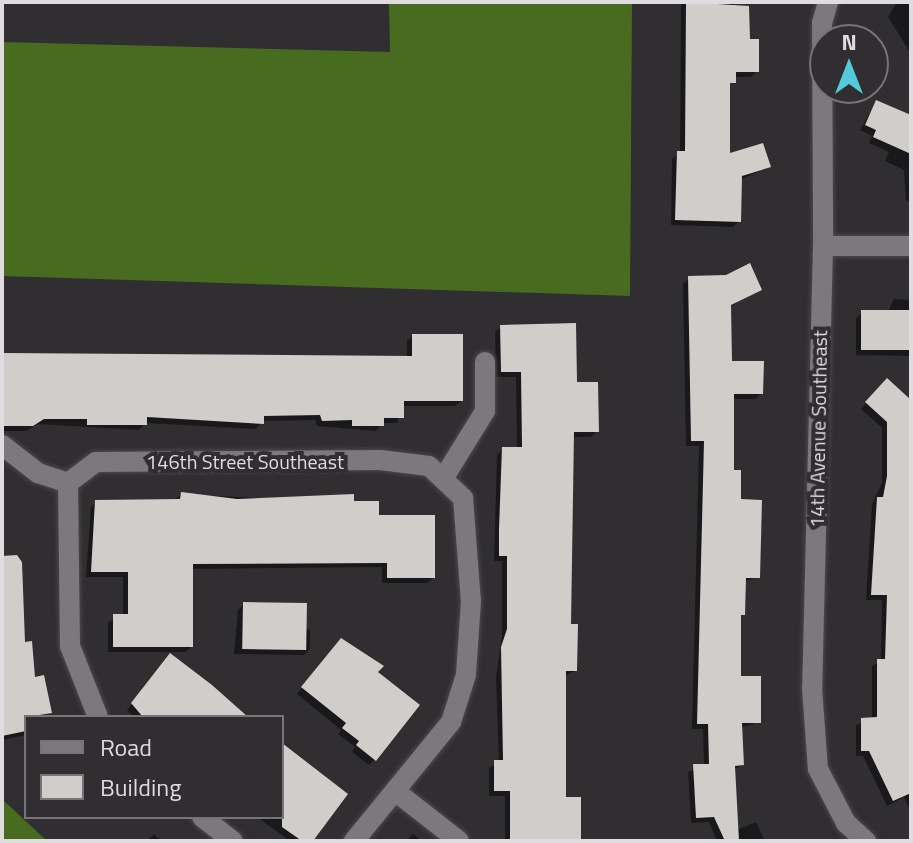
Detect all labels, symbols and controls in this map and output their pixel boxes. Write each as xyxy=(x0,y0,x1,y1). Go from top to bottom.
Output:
north arrow xyxy=(809,24,889,104)
text: N xyxy=(841,25,857,59)
street label: 14th Avenue Southeast xyxy=(804,330,832,528)
street label: 146th Street Southeast xyxy=(146,449,344,473)
legend xyxy=(24,715,284,819)
text: Road xyxy=(100,729,152,765)
text: Building xyxy=(100,769,182,805)

